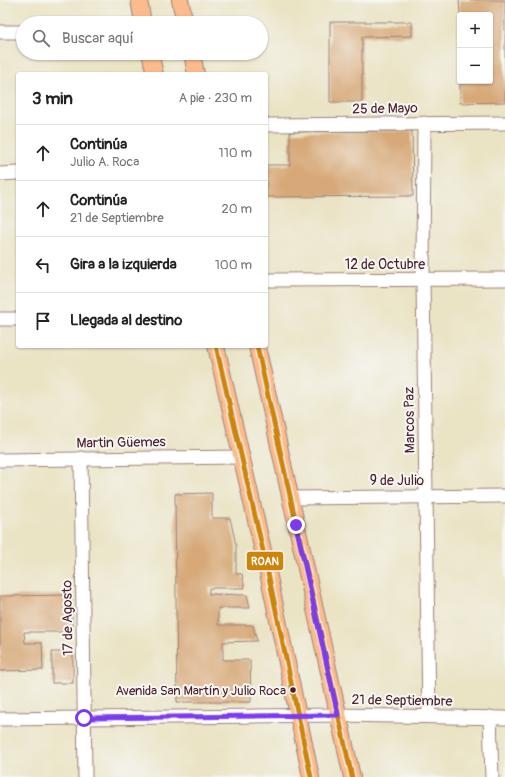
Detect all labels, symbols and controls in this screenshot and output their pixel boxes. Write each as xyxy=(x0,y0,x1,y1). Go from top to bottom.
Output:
map controls xyxy=(457,12,493,84)
button: + xyxy=(457,12,493,48)
search box xyxy=(16,16,268,60)
icon: search xyxy=(30,27,52,49)
text: Buscar aquí xyxy=(62,29,134,48)
button: − xyxy=(457,48,493,84)
text: 3 min xyxy=(32,88,73,109)
text: A pie · 230 m xyxy=(179,90,252,106)
street label: 25 de Mayo xyxy=(352,99,418,118)
text: Continúa xyxy=(70,135,127,154)
icon: ahead xyxy=(32,142,54,164)
text: 110 m xyxy=(219,145,252,161)
text: Julio A. Roca xyxy=(70,154,139,170)
text: Continúa xyxy=(70,191,127,210)
icon: ahead xyxy=(32,198,54,220)
text: 20 m xyxy=(221,201,252,217)
text: 21 de Septiembre xyxy=(70,210,164,226)
icon: left xyxy=(32,254,54,276)
text: Gira a la izquierda xyxy=(70,255,177,274)
street label: 12 de Octubre xyxy=(345,256,425,273)
text: 100 m xyxy=(215,257,252,273)
icon: arrive xyxy=(32,310,54,332)
text: Llegada al destino xyxy=(70,311,182,330)
street label: Marcos Paz xyxy=(400,387,419,453)
street label: Martin Güemes xyxy=(76,433,167,452)
street label: 9 de Julio xyxy=(370,472,425,489)
route end xyxy=(287,516,305,534)
line badge: ROAN xyxy=(246,551,284,571)
text: ROAN xyxy=(251,555,280,568)
street label: 17 de Agosto xyxy=(58,579,77,656)
place label: Avenida San Martín y Julio Roca xyxy=(115,683,286,699)
marker: Avenida San Martín y Julio Roca xyxy=(288,685,298,695)
street label: 21 de Septiembre xyxy=(351,691,453,710)
route start xyxy=(75,709,93,727)

